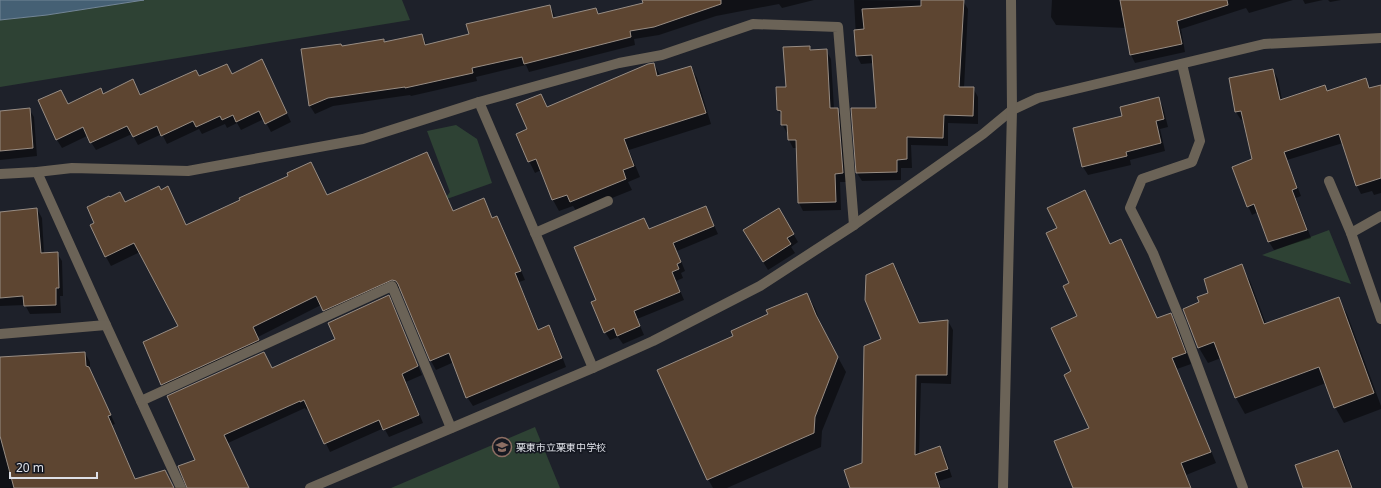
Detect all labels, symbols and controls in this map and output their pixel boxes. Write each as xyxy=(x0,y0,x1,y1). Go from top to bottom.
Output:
school or university icon: 栗東市立栗東中学校 xyxy=(491,436,513,458)
place label: 栗東市立栗東中学校 xyxy=(516,440,606,454)
scale bar xyxy=(10,454,97,480)
text: 20 m xyxy=(16,459,44,476)

